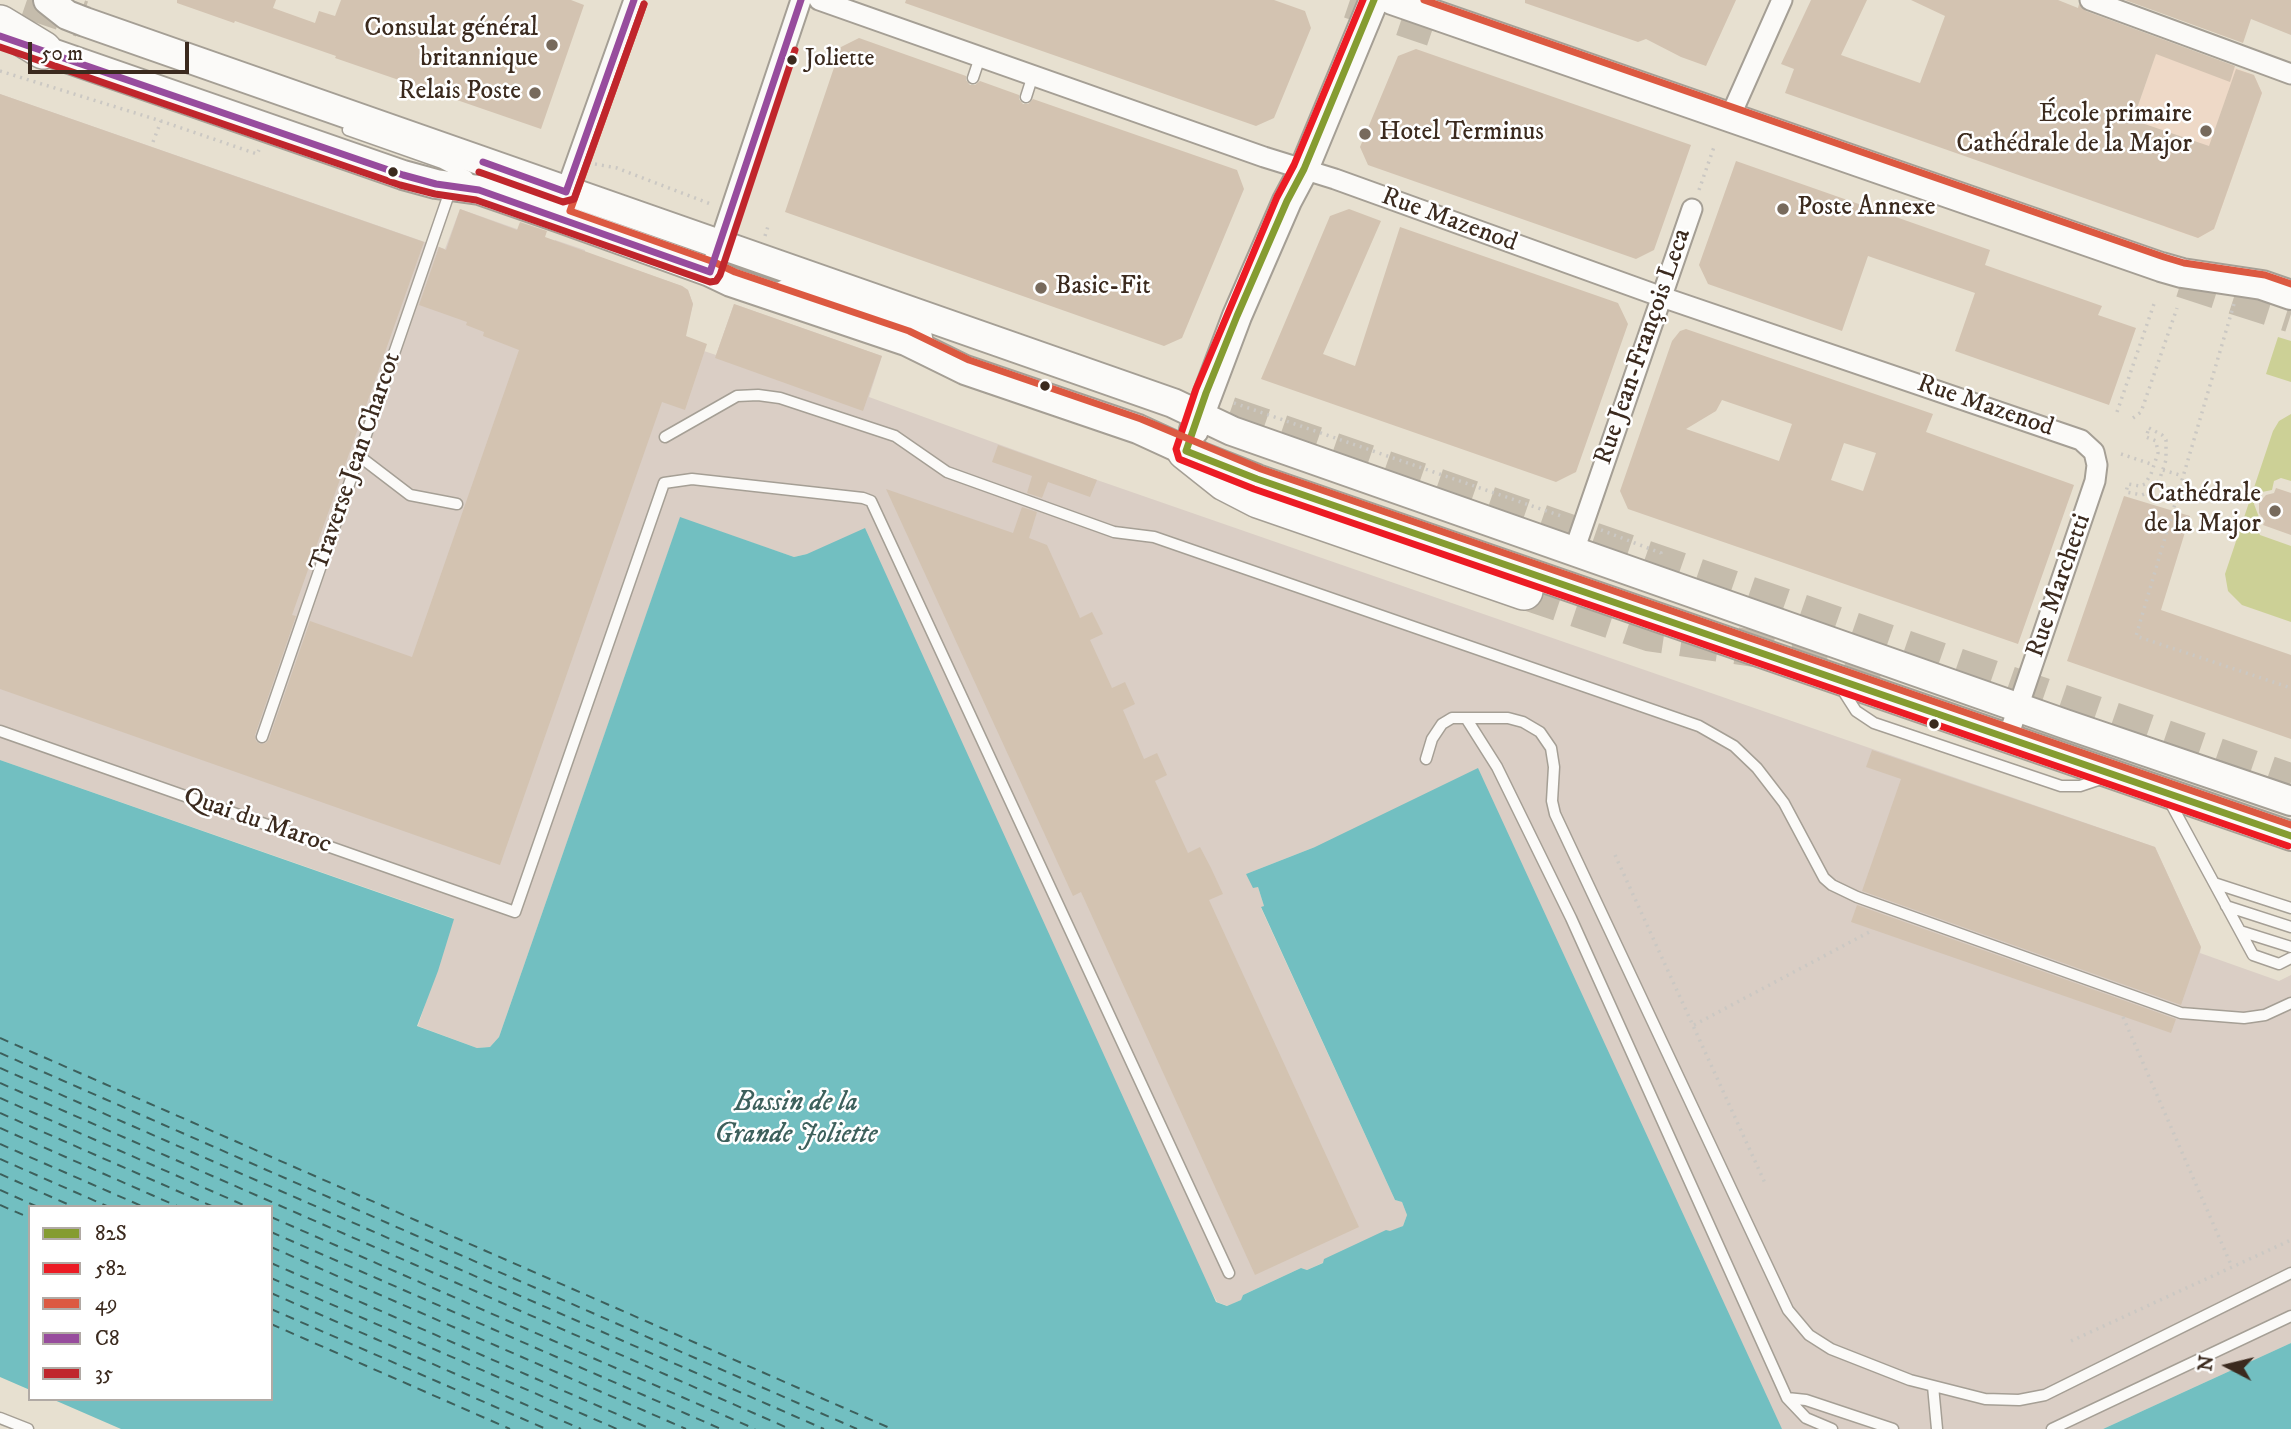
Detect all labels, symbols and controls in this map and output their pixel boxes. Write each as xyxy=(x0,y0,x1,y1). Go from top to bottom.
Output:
place label: Consulat général britannique xyxy=(364,14,538,76)
scale bar xyxy=(32,28,192,72)
marker: Consulat général britannique xyxy=(544,37,560,53)
text: 50 m xyxy=(41,41,83,67)
place label: Joliette xyxy=(805,46,874,74)
marker: Joliette xyxy=(785,53,799,67)
place label: Relais Poste xyxy=(398,77,521,109)
marker: Relais Poste xyxy=(527,85,543,101)
place label: École primaire Cathédrale de la Major xyxy=(1956,100,2192,162)
place label: Hotel Terminus xyxy=(1379,118,1544,150)
marker: École primaire Cathédrale de la Major xyxy=(2198,123,2214,139)
marker: Hotel Terminus xyxy=(1357,126,1373,142)
unlabelled marker xyxy=(386,165,400,179)
street label: Rue Mazenod xyxy=(1377,182,1521,260)
place label: Poste Annexe xyxy=(1797,193,1935,225)
marker: Poste Annexe xyxy=(1775,201,1791,217)
street label: Rue Jean-François Leca xyxy=(1589,225,1699,469)
place label: Basic-Fit xyxy=(1055,272,1150,304)
marker: Basic-Fit xyxy=(1033,280,1049,296)
street label: Traverse Jean Charcot xyxy=(305,349,409,575)
street label: Rue Mazenod xyxy=(1913,369,2057,445)
unlabelled marker xyxy=(1038,379,1052,393)
place label: Cathédrale de la Major xyxy=(2144,480,2261,542)
marker: Cathédrale de la Major xyxy=(2267,503,2283,519)
street label: Rue Marchetti xyxy=(2021,510,2099,662)
unlabelled marker xyxy=(1927,717,1941,731)
street label: Quai du Maroc xyxy=(179,782,335,862)
water label: Bassin de la Grande Joliette xyxy=(714,1087,878,1153)
legend xyxy=(28,1205,273,1401)
text: 82S xyxy=(95,1221,127,1247)
text: 582 xyxy=(95,1256,126,1282)
text: 49 xyxy=(95,1291,118,1317)
text: C8 xyxy=(95,1326,119,1352)
north arrow xyxy=(2193,1331,2263,1401)
text: N xyxy=(2194,1354,2219,1373)
text: 35 xyxy=(95,1361,113,1387)

